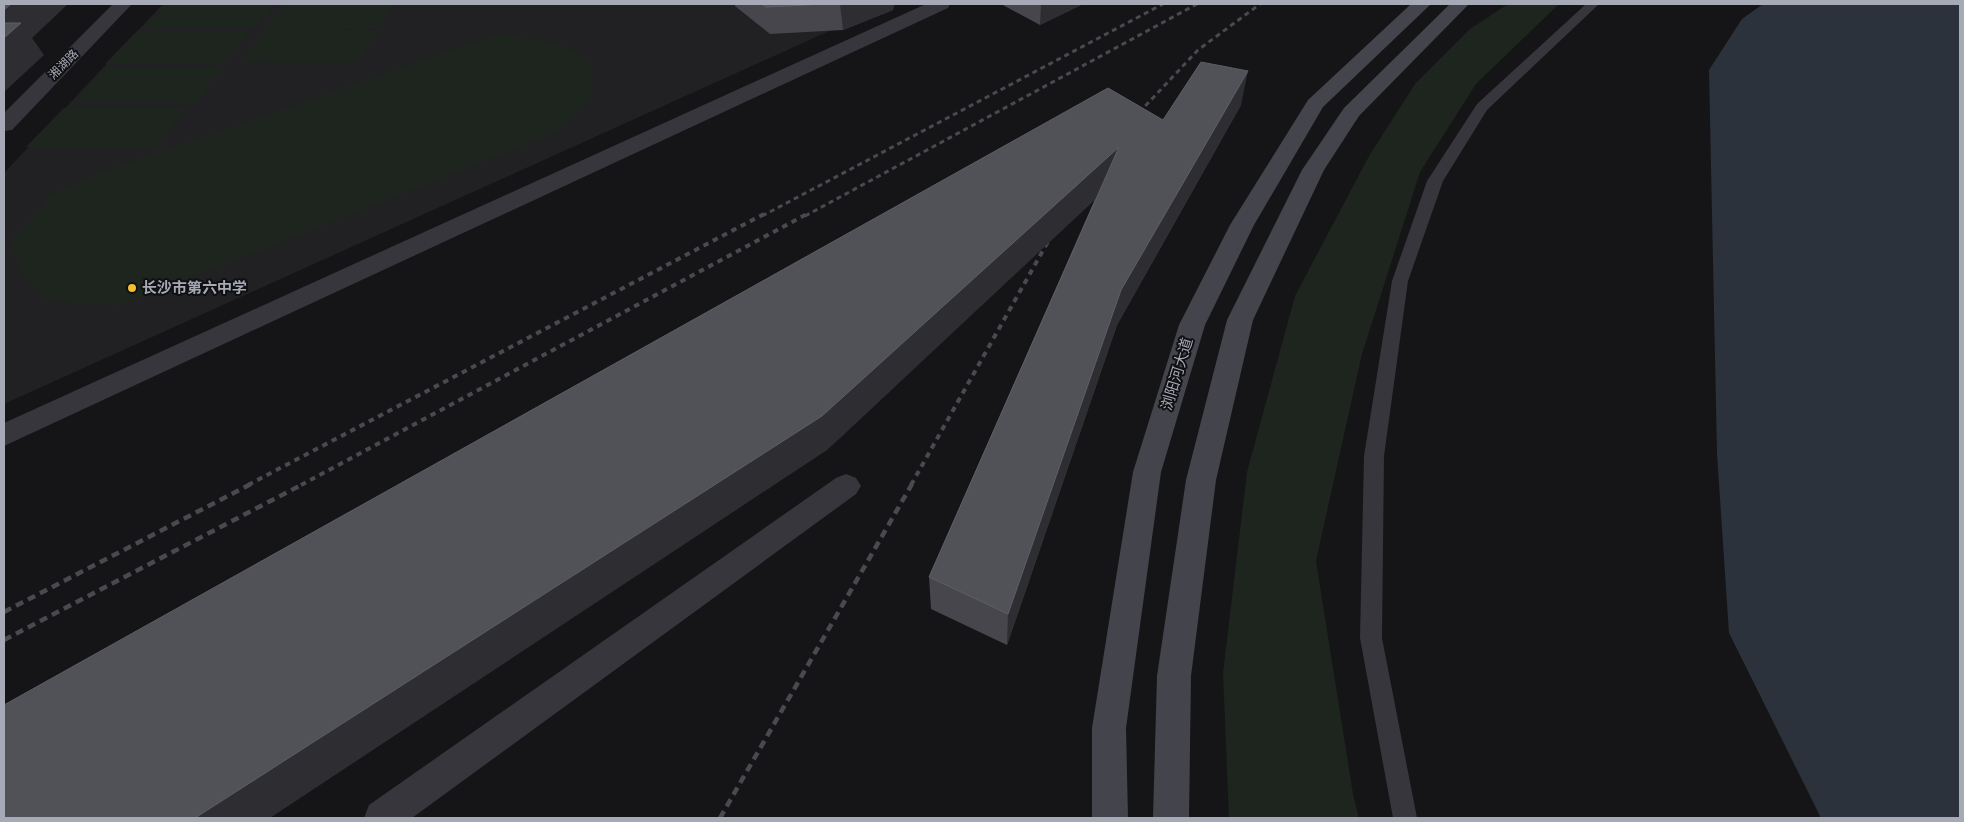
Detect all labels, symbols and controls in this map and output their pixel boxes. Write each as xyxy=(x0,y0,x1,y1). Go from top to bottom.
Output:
street label: 湘湖路 xyxy=(45,46,81,82)
place label: 长沙市第六中学 xyxy=(142,279,247,297)
marker: 长沙市第六中学 xyxy=(126,282,138,294)
street label: 浏阳河大道 xyxy=(1157,335,1197,413)

